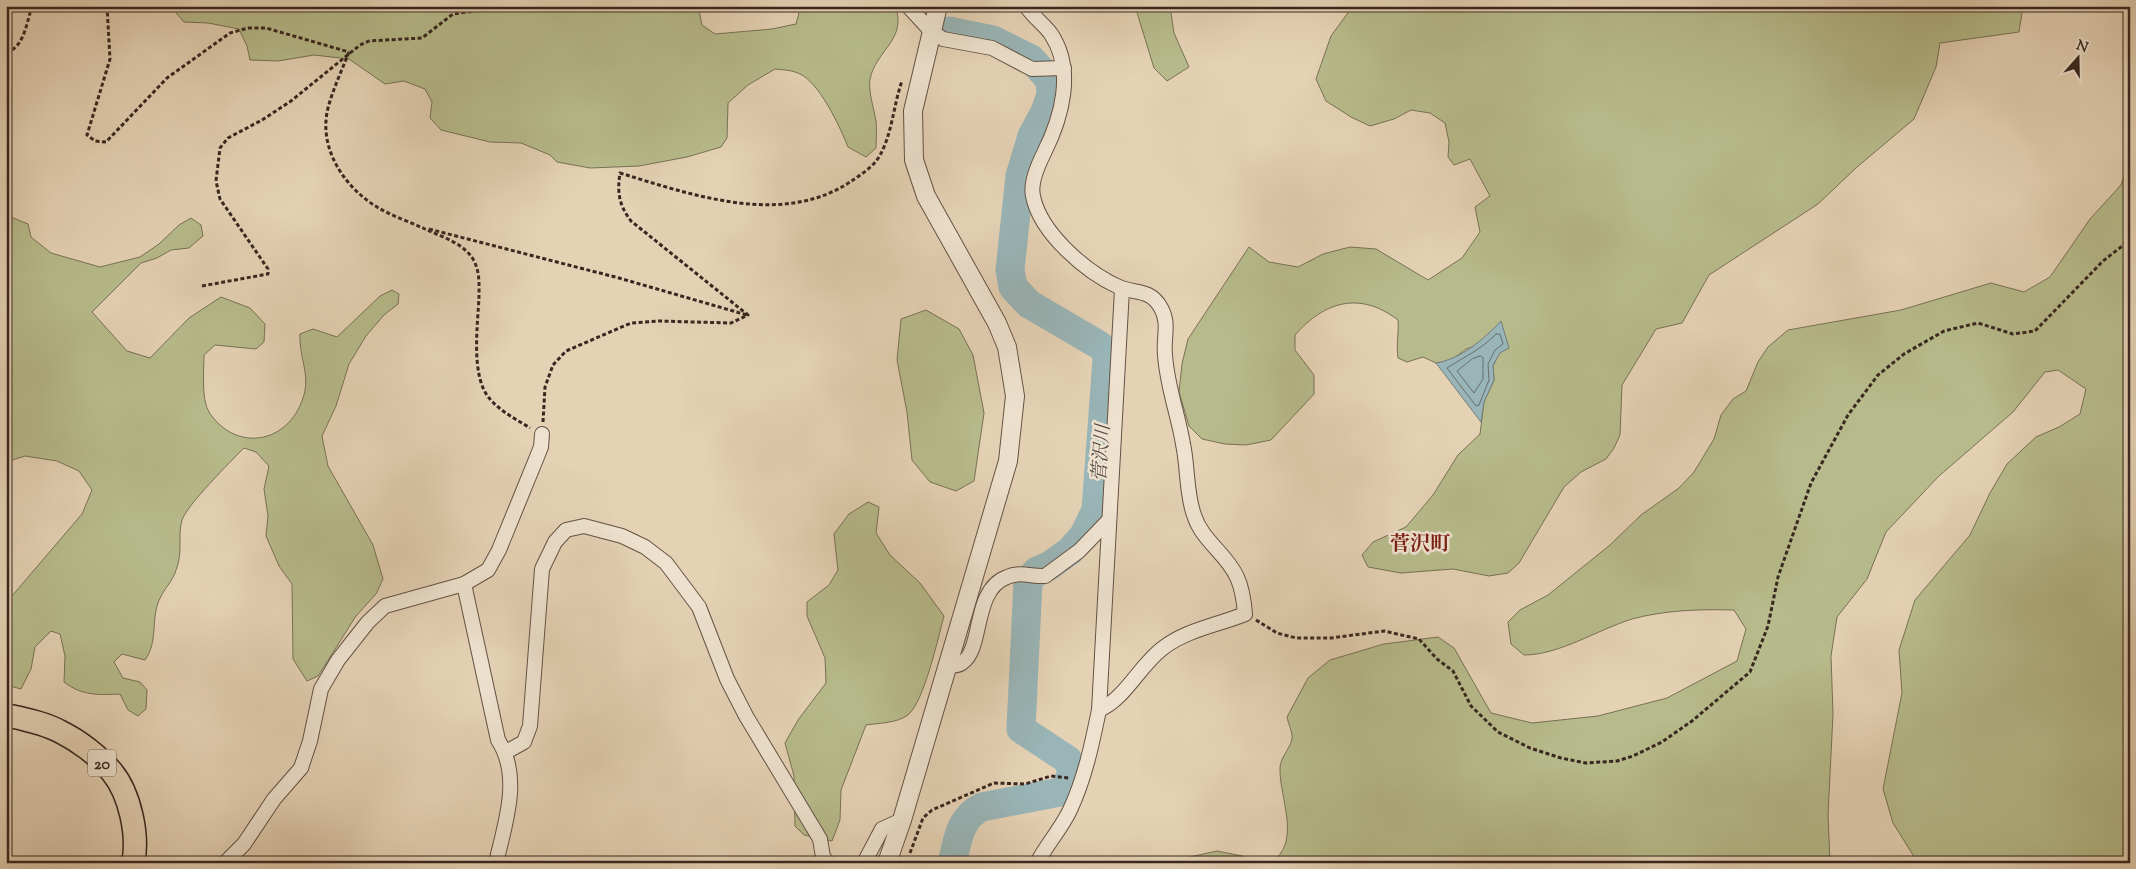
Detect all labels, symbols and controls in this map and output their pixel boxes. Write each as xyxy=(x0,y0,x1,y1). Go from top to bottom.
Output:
north arrow xyxy=(2054,32,2104,82)
text: N xyxy=(2073,36,2090,59)
water label: 菅沢川 xyxy=(1087,422,1118,483)
district label: 菅沢町 xyxy=(1390,531,1451,560)
road number: 20 xyxy=(88,750,116,776)

